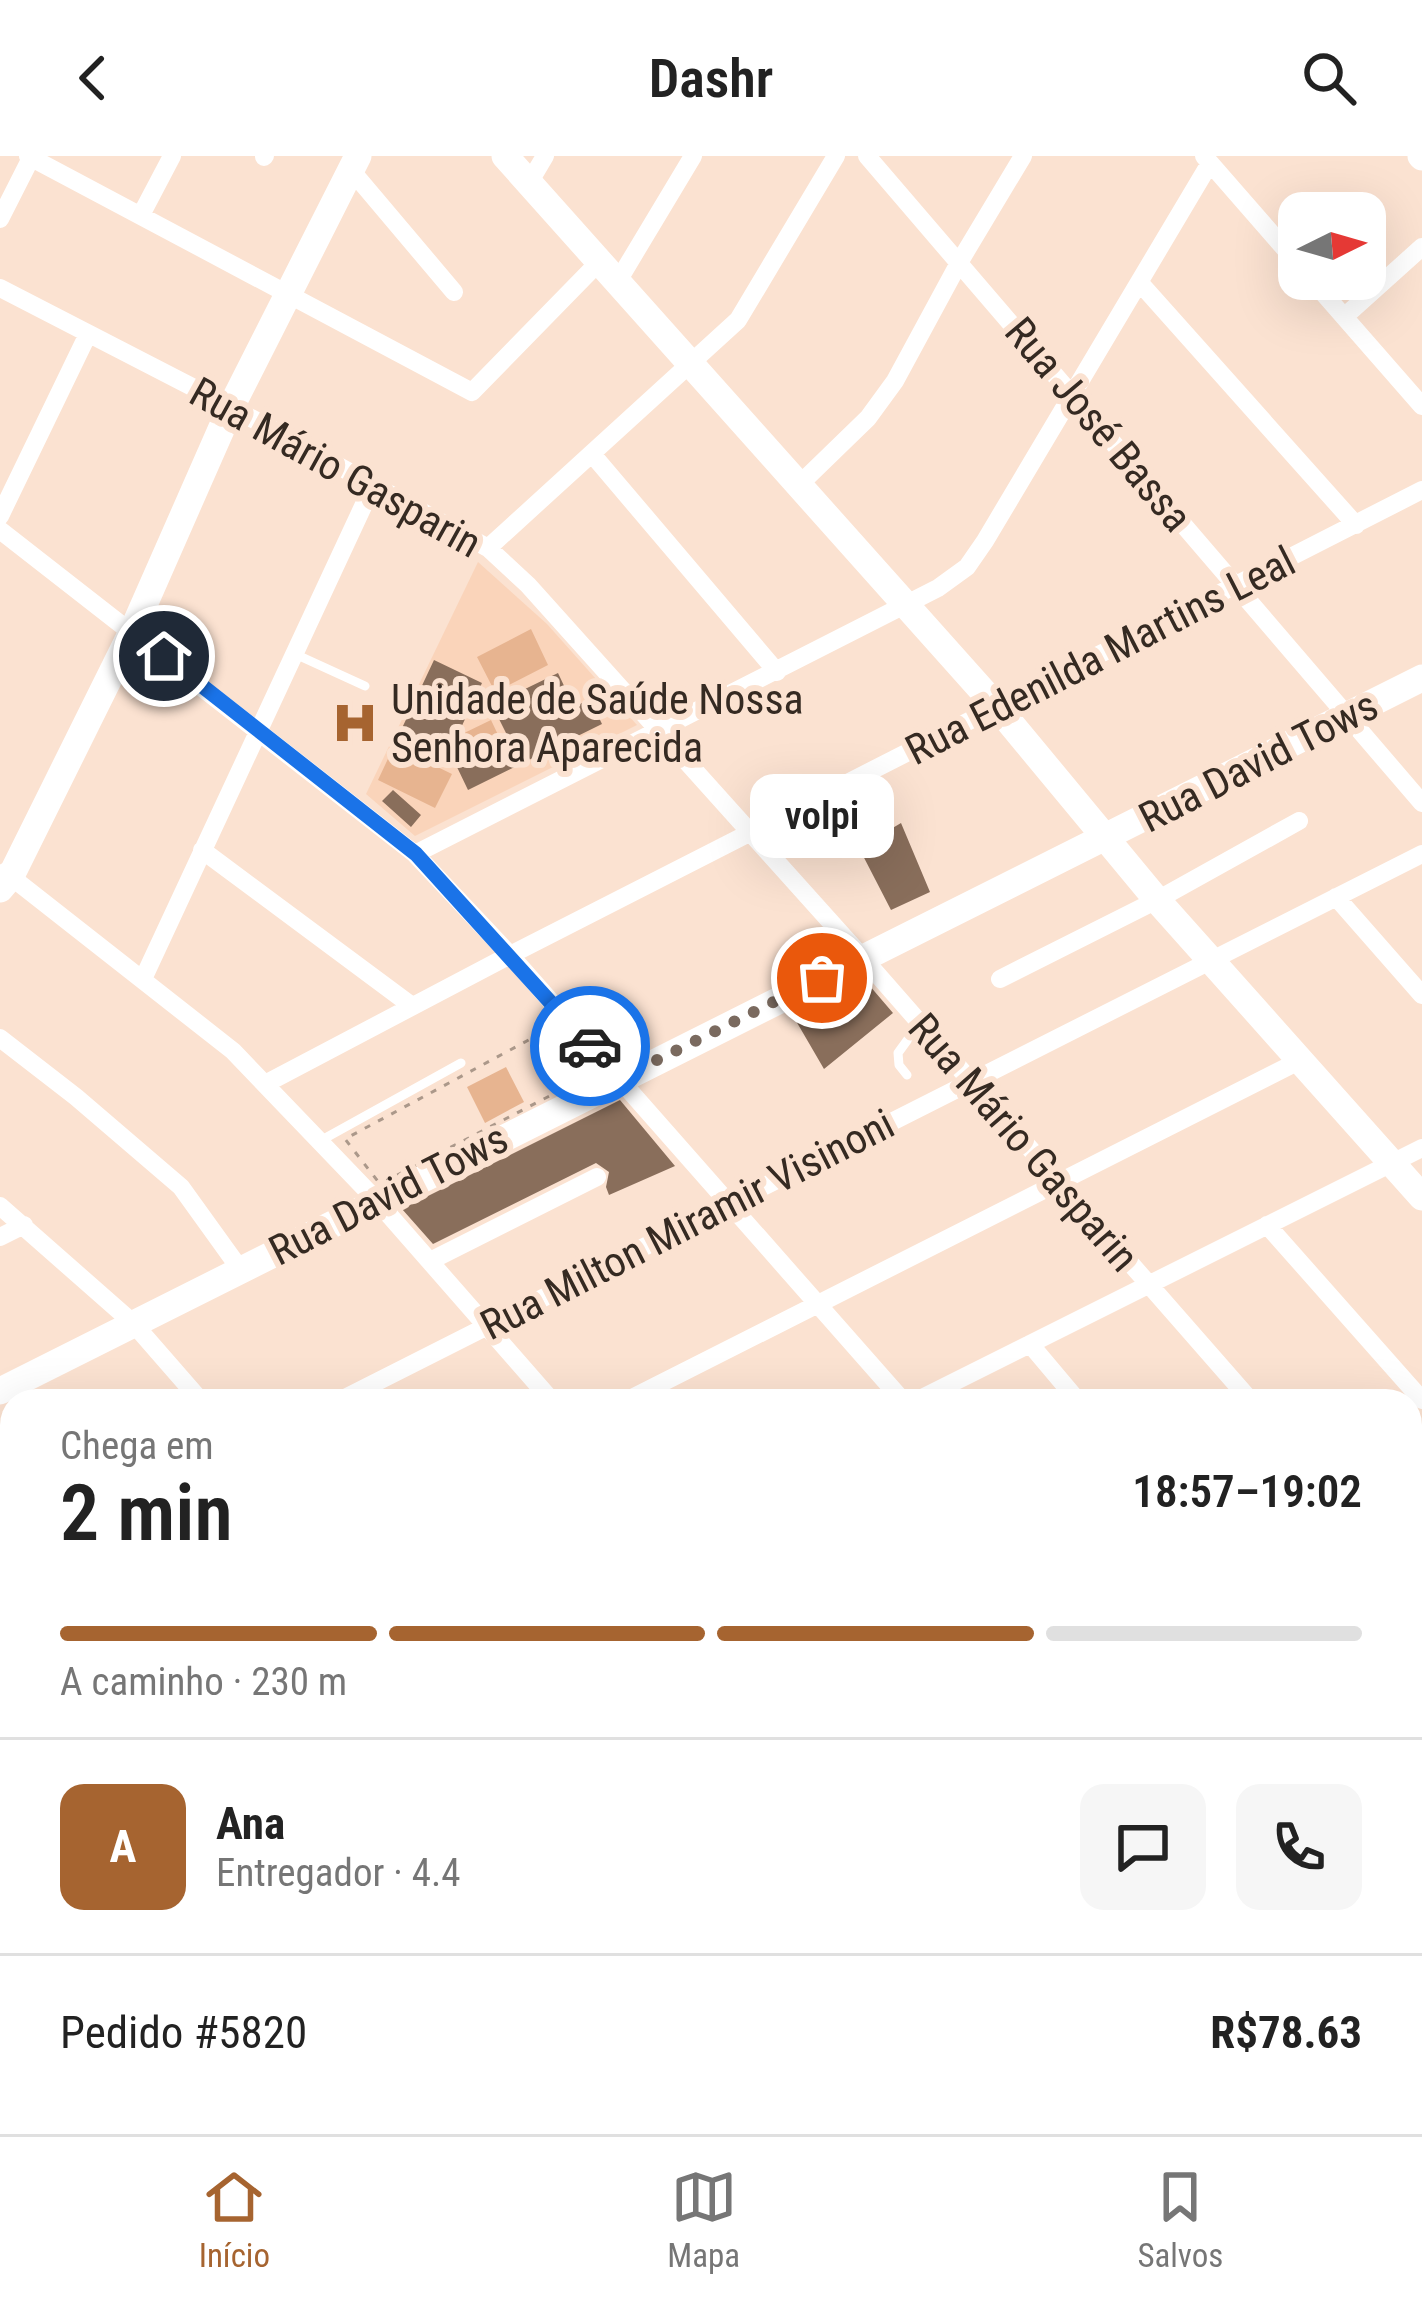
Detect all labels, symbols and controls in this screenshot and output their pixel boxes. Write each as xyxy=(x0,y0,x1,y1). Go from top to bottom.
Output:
icon: back xyxy=(60,45,126,111)
icon: search xyxy=(1296,45,1362,111)
text: Dashr xyxy=(649,47,773,110)
north arrow xyxy=(1278,192,1386,300)
map controls xyxy=(1278,192,1386,300)
street label: Rua José Bassa xyxy=(995,308,1202,541)
street label: Rua Mário Gasparin xyxy=(182,367,490,568)
street label: Rua Edenilda Martins Leal xyxy=(898,536,1303,775)
pin xyxy=(113,605,215,707)
icon: home xyxy=(131,623,197,689)
place label: Unidade de Saúde Nossa Senhora Aparecida xyxy=(391,675,804,772)
street label: Rua David Tows xyxy=(1131,680,1386,842)
hospital icon: Unidade de Saúde Nossa Senhora Aparecida xyxy=(330,698,380,748)
callout: volpi xyxy=(750,774,894,858)
text: volpi xyxy=(785,793,860,839)
pin xyxy=(771,927,873,1029)
icon: bag xyxy=(789,945,855,1011)
courier xyxy=(530,986,650,1106)
street label: Rua Mário Gasparin xyxy=(899,1004,1149,1281)
icon: car xyxy=(557,1013,623,1079)
street label: Rua Milton Miramir Visinoni xyxy=(473,1099,902,1350)
street label: Rua David Tows xyxy=(261,1113,516,1275)
text: Chega em xyxy=(60,1423,214,1469)
text: 18:57–19:02 xyxy=(1132,1465,1362,1518)
text: 2 min xyxy=(60,1468,233,1559)
text: A caminho · 230 m xyxy=(60,1659,347,1705)
button: chat xyxy=(1080,1784,1206,1910)
button: phone xyxy=(1236,1784,1362,1910)
text: Ana xyxy=(216,1797,285,1850)
text: A xyxy=(110,1820,136,1873)
text: Entregador · 4.4 xyxy=(216,1850,461,1896)
text: Pedido #5820 xyxy=(60,2006,307,2059)
text: R$78.63 xyxy=(1210,2006,1362,2059)
tab: Início xyxy=(199,2164,270,2275)
tab: Mapa xyxy=(667,2164,740,2275)
tab: Salvos xyxy=(1137,2164,1223,2275)

